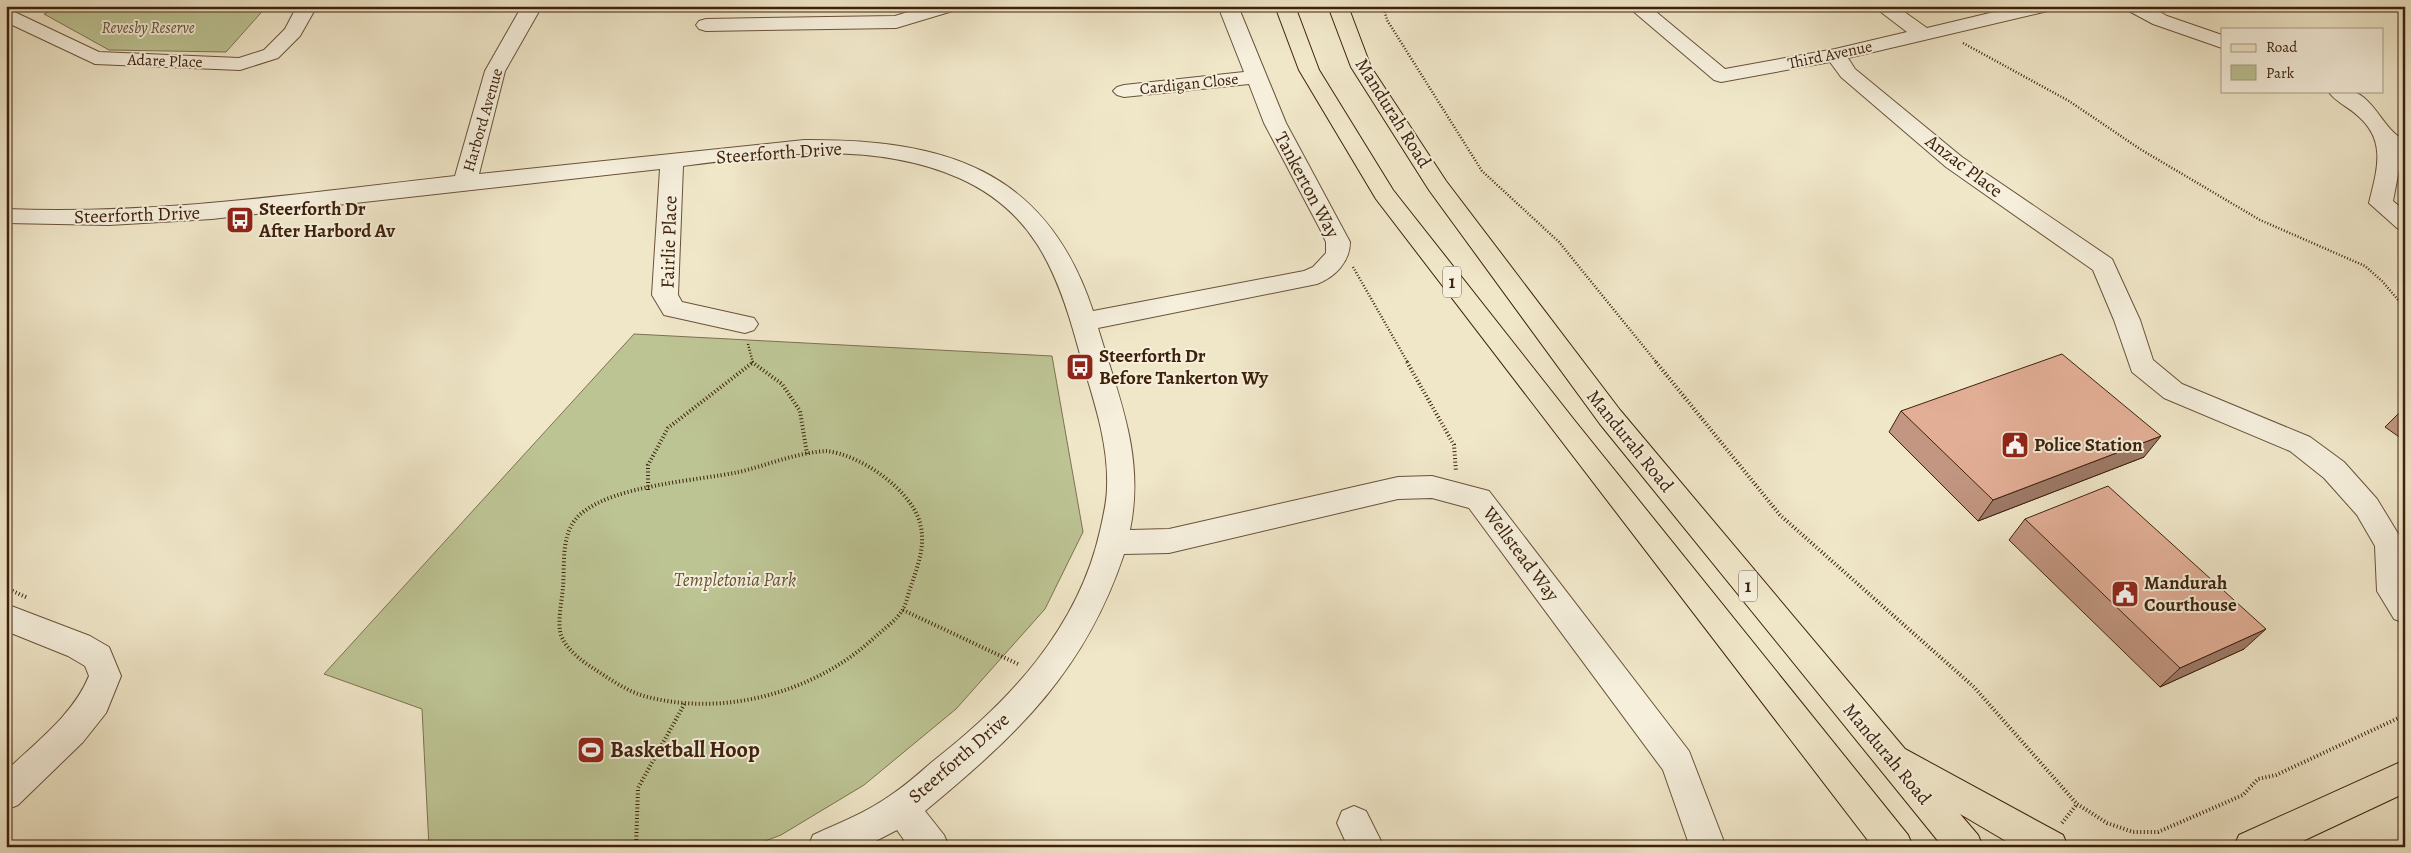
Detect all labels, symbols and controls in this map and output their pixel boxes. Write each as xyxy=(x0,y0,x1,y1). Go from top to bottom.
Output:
park label: Revesby Reserve xyxy=(102,17,195,39)
legend xyxy=(2221,28,2384,92)
street label: Third Avenue xyxy=(1786,35,1874,75)
text: Road xyxy=(2266,37,2298,57)
street label: Adare Place xyxy=(126,49,203,73)
street label: Mandurah Road xyxy=(1349,53,1438,174)
text: Park xyxy=(2266,63,2295,83)
street label: Harbord Avenue xyxy=(458,66,508,174)
street label: Cardigan Close xyxy=(1139,68,1239,100)
street label: Tankerton Way xyxy=(1268,127,1346,243)
street label: Anzac Place xyxy=(1919,128,2008,204)
street label: Steerforth Drive xyxy=(715,136,843,170)
street label: Fairlie Place xyxy=(654,195,684,289)
place label: Steerforth Dr After Harbord Av xyxy=(258,196,396,244)
street label: Steerforth Drive xyxy=(74,200,200,230)
bus stop icon: Steerforth Dr After Harbord Av xyxy=(225,205,255,235)
road number: 1 xyxy=(1443,266,1461,298)
place label: Steerforth Dr Before Tankerton Wy xyxy=(1099,343,1269,391)
bus stop icon: Steerforth Dr Before Tankerton Wy xyxy=(1065,352,1095,382)
street label: Mandurah Road xyxy=(1581,384,1680,498)
public building icon: Police Station xyxy=(2000,430,2030,460)
place label: Police Station xyxy=(2034,432,2143,458)
street label: Wellstead Way xyxy=(1476,500,1566,607)
park label: Templetonia Park xyxy=(674,567,796,593)
road number: 1 xyxy=(1739,570,1757,602)
place label: Mandurah Courthouse xyxy=(2144,570,2237,618)
public building icon: Mandurah Courthouse xyxy=(2110,579,2140,609)
street label: Mandurah Road xyxy=(1837,698,1938,811)
street label: Steerforth Drive xyxy=(903,707,1015,809)
sports icon: Basketball Hoop xyxy=(576,735,606,765)
place label: Basketball Hoop xyxy=(610,735,760,765)

